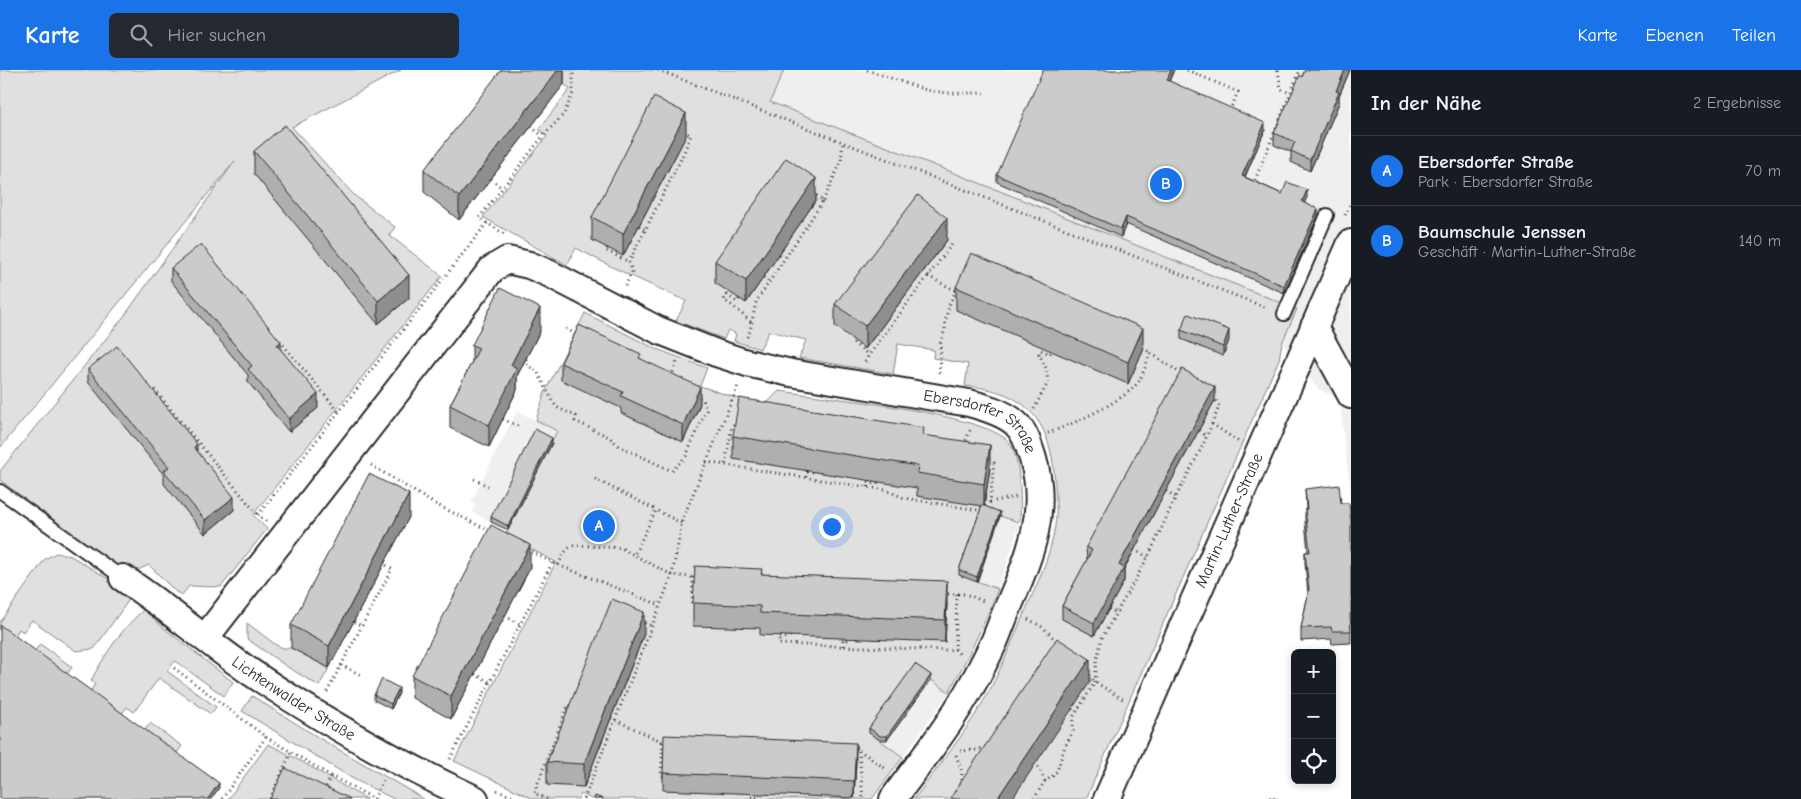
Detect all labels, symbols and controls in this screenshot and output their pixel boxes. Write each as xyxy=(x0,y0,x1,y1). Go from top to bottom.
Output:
search box xyxy=(109,13,459,58)
text: Karte xyxy=(25,21,79,49)
icon: search xyxy=(127,21,155,49)
text: Hier suchen xyxy=(167,24,266,46)
text: Karte xyxy=(1577,25,1618,46)
text: Ebenen xyxy=(1646,25,1704,46)
text: Teilen xyxy=(1732,25,1776,46)
text: In der Nähe xyxy=(1371,91,1481,115)
text: 2 Ergebnisse xyxy=(1693,94,1781,112)
text: Ebersdorfer Straße xyxy=(1418,151,1574,173)
text: A xyxy=(1383,162,1391,180)
text: 70 m xyxy=(1745,162,1781,180)
pin: B xyxy=(1150,165,1182,203)
text: Park · Ebersdorfer Straße xyxy=(1418,173,1593,191)
text: Baumschule Jenssen xyxy=(1418,221,1586,243)
text: B xyxy=(1382,232,1392,250)
text: 140 m xyxy=(1739,232,1781,250)
text: Geschäft · Martin-Luther-Straße xyxy=(1418,243,1636,261)
street label: Ebersdorfer Straße xyxy=(922,386,1040,455)
street label: Martin-Luther-Straße xyxy=(1192,451,1267,591)
pin: A xyxy=(583,507,615,545)
your location xyxy=(819,514,845,540)
map controls xyxy=(1291,649,1336,784)
button: + xyxy=(1291,649,1336,694)
street label: Lichtenwalder Straße xyxy=(228,653,358,744)
button: − xyxy=(1291,694,1336,739)
button: locate xyxy=(1291,739,1336,784)

